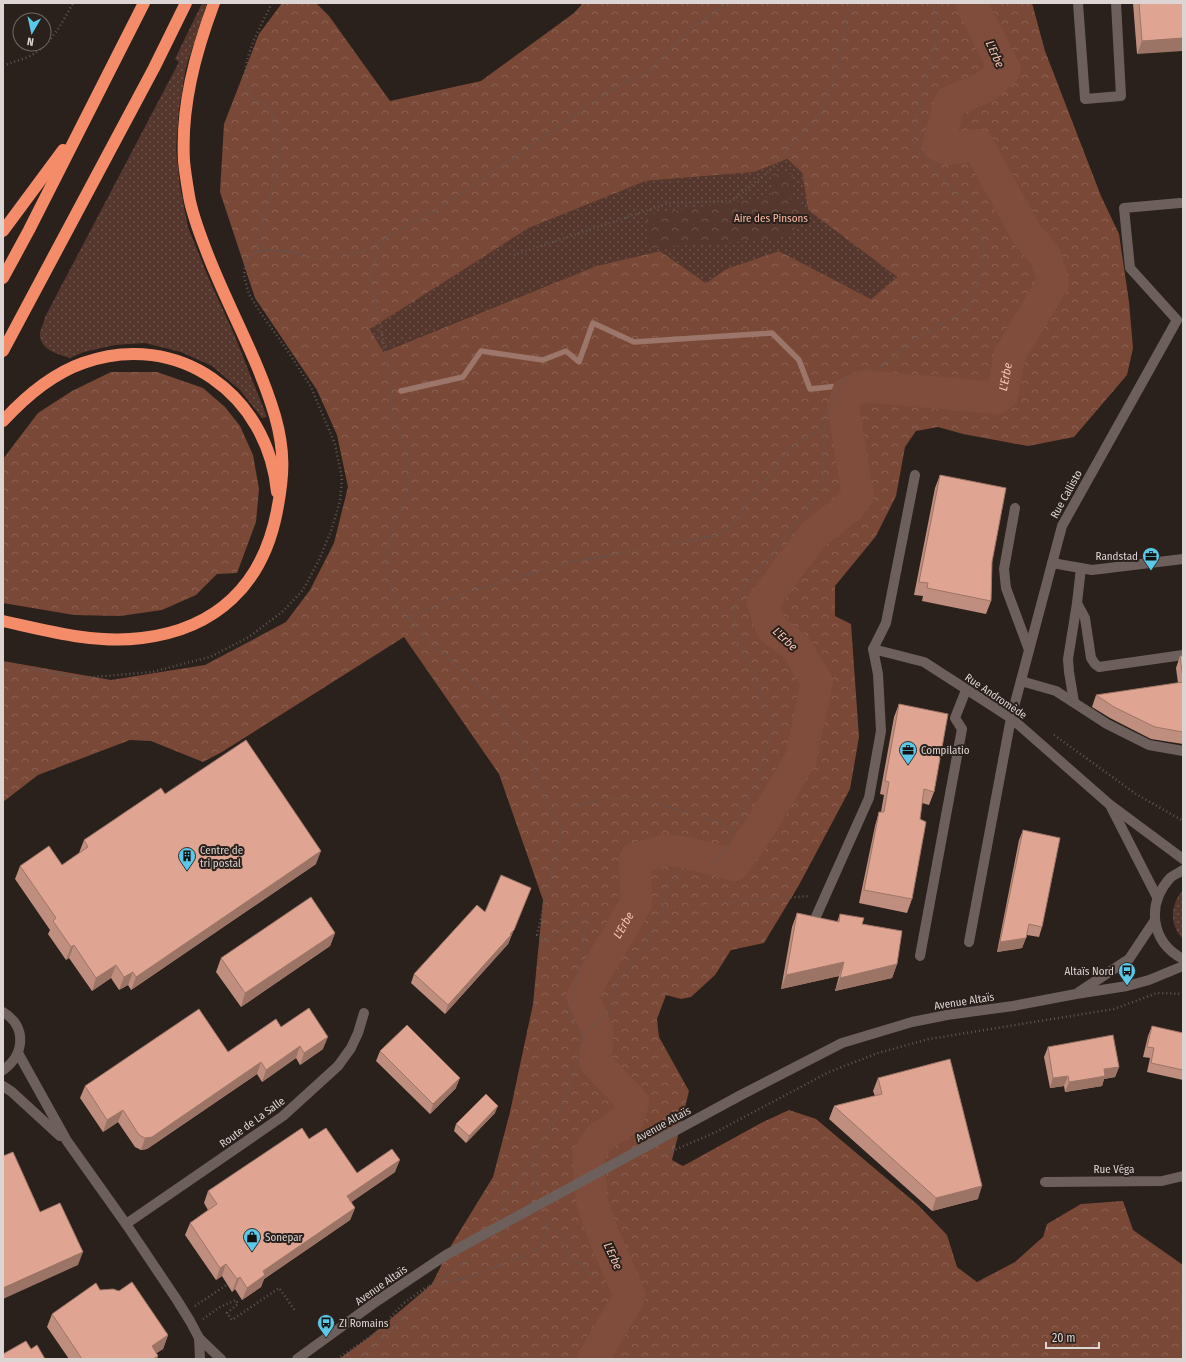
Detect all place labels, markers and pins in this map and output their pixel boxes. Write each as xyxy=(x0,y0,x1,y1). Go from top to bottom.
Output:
office icon: Randstad xyxy=(1141,546,1161,571)
place label: Randstad xyxy=(1096,550,1138,563)
office icon: Compilatio xyxy=(898,740,918,765)
place label: Compilatio xyxy=(921,744,970,757)
place label: Centre de tri postal xyxy=(200,844,243,870)
building icon: Centre de tri postal xyxy=(177,846,197,871)
bus stop icon: Altaïs Nord xyxy=(1117,961,1137,986)
place label: Altaïs Nord xyxy=(1064,965,1114,978)
shop icon: Sonepar xyxy=(242,1227,262,1252)
place label: Sonepar xyxy=(265,1231,303,1244)
bus stop icon: ZI Romains xyxy=(316,1313,336,1338)
place label: ZI Romains xyxy=(339,1317,389,1330)

